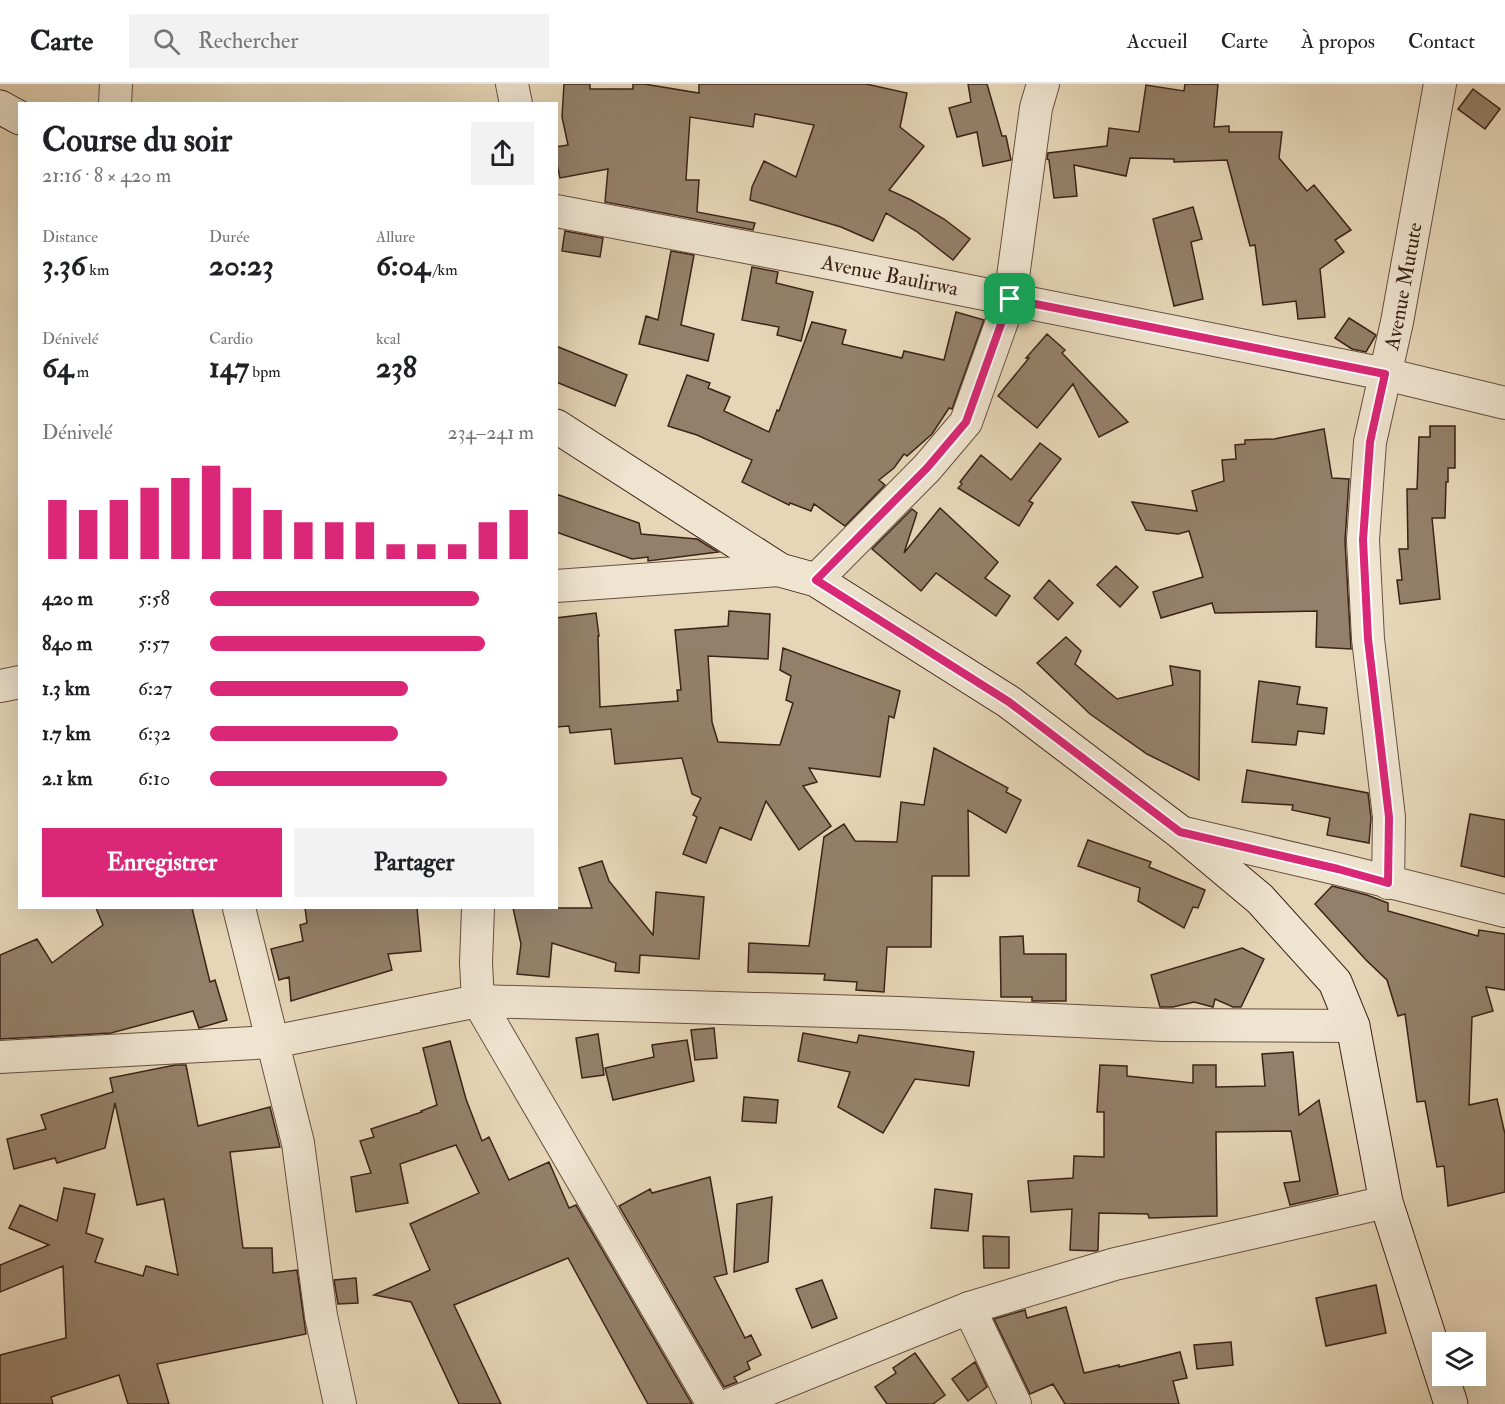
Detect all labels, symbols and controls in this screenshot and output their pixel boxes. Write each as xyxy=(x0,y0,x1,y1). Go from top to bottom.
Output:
search box xyxy=(129,14,549,68)
text: Carte xyxy=(30,24,93,59)
icon: search xyxy=(150,25,183,58)
text: Rechercher xyxy=(198,27,298,55)
text: Accueil xyxy=(1127,28,1188,55)
text: Carte xyxy=(1221,28,1268,55)
text: À propos xyxy=(1301,28,1375,55)
text: Contact xyxy=(1408,28,1475,55)
text: Course du soir xyxy=(42,120,232,161)
button: share xyxy=(471,122,534,185)
text: 21:16 · 8 × 420 m xyxy=(42,163,171,188)
street label: Avenue Mutute xyxy=(1378,220,1429,354)
text: Distance xyxy=(42,227,98,247)
text: Durée xyxy=(209,227,250,247)
text: Allure xyxy=(376,227,415,247)
text: 3.36 xyxy=(42,247,86,284)
text: 20:23 xyxy=(209,247,274,284)
text: 6:04 xyxy=(376,247,430,284)
street label: Avenue Baulirwa xyxy=(818,249,961,303)
text: km xyxy=(86,260,109,280)
text: /km xyxy=(430,260,458,280)
pin xyxy=(984,273,1035,324)
icon: arrive xyxy=(993,282,1026,315)
text: Dénivelé xyxy=(42,329,98,349)
text: Cardio xyxy=(209,329,253,349)
text: kcal xyxy=(376,329,401,349)
text: 64 xyxy=(42,349,73,386)
text: 147 xyxy=(209,349,249,386)
text: 238 xyxy=(376,349,417,386)
text: m xyxy=(73,362,89,382)
text: bpm xyxy=(249,362,281,382)
text: Dénivelé xyxy=(42,420,112,445)
text: 234–241 m xyxy=(448,420,534,445)
text: 420 m xyxy=(42,586,93,611)
text: 5:58 xyxy=(138,586,170,611)
text: 840 m xyxy=(42,631,92,656)
text: 5:57 xyxy=(138,631,170,656)
text: 1.3 km xyxy=(42,676,90,701)
text: 6:27 xyxy=(138,676,172,701)
text: 1.7 km xyxy=(42,721,91,746)
text: 6:32 xyxy=(138,721,171,746)
text: 2.1 km xyxy=(42,766,92,791)
text: 6:10 xyxy=(138,766,170,791)
button: Enregistrer xyxy=(42,828,282,897)
button: Partager xyxy=(294,828,534,897)
map controls xyxy=(1432,1332,1486,1386)
button: layers xyxy=(1432,1332,1486,1386)

